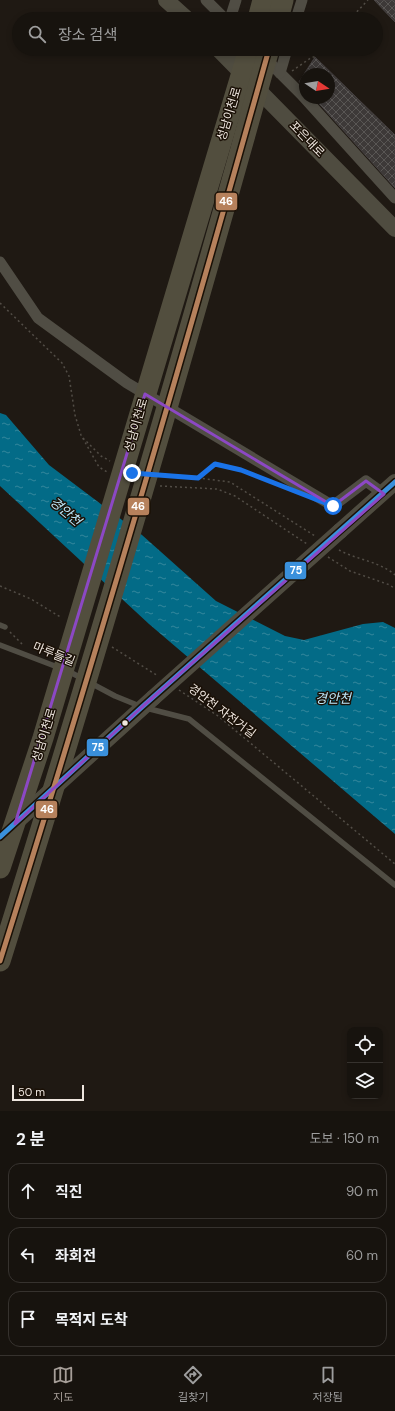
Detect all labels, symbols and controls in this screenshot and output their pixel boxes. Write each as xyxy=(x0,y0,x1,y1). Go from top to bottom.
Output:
search box xyxy=(12,12,383,56)
icon: search xyxy=(26,23,48,45)
text: 장소 검색 xyxy=(58,25,117,45)
north arrow xyxy=(299,68,335,104)
street label: 성남이천로 xyxy=(213,85,245,143)
street label: 포은대로 xyxy=(286,118,328,160)
line badge: 46 xyxy=(215,192,238,211)
text: 46 xyxy=(219,194,233,208)
street label: 성남이천로 xyxy=(121,396,151,454)
route end xyxy=(123,464,141,482)
water label: 경안천 xyxy=(46,493,86,530)
line badge: 46 xyxy=(127,497,150,516)
route start xyxy=(324,497,342,515)
text: 46 xyxy=(131,499,145,513)
line badge: 75 xyxy=(284,561,307,580)
text: 75 xyxy=(290,563,302,577)
street label: 마루들길 xyxy=(31,638,77,670)
street label: 경안천 자전거길 xyxy=(185,680,259,742)
water label: 경안천 xyxy=(315,690,352,707)
street label: 성남이천로 xyxy=(28,706,60,764)
unlabelled marker xyxy=(120,718,130,728)
line badge: 75 xyxy=(86,738,109,757)
text: 75 xyxy=(92,740,104,754)
line badge: 46 xyxy=(35,800,58,819)
text: 46 xyxy=(40,802,54,816)
map controls xyxy=(347,1027,383,1099)
button: locate xyxy=(347,1027,383,1063)
button: layers xyxy=(347,1063,383,1099)
scale bar xyxy=(12,1083,84,1102)
text: 50 m xyxy=(18,1085,45,1099)
text: 2 분 xyxy=(16,1128,45,1150)
text: 도보 · 150 m xyxy=(310,1130,379,1147)
icon: ahead xyxy=(17,1180,39,1202)
text: 직진 xyxy=(55,1182,83,1202)
text: 90 m xyxy=(346,1183,378,1200)
icon: left xyxy=(17,1244,39,1266)
text: 좌회전 xyxy=(55,1246,96,1266)
text: 60 m xyxy=(346,1247,378,1264)
icon: arrive xyxy=(17,1308,39,1330)
text: 목적지 도착 xyxy=(55,1310,128,1330)
tab: 지도 xyxy=(52,1364,74,1404)
tab: 길찾기 xyxy=(178,1364,208,1404)
tab: 저장됨 xyxy=(313,1364,343,1404)

